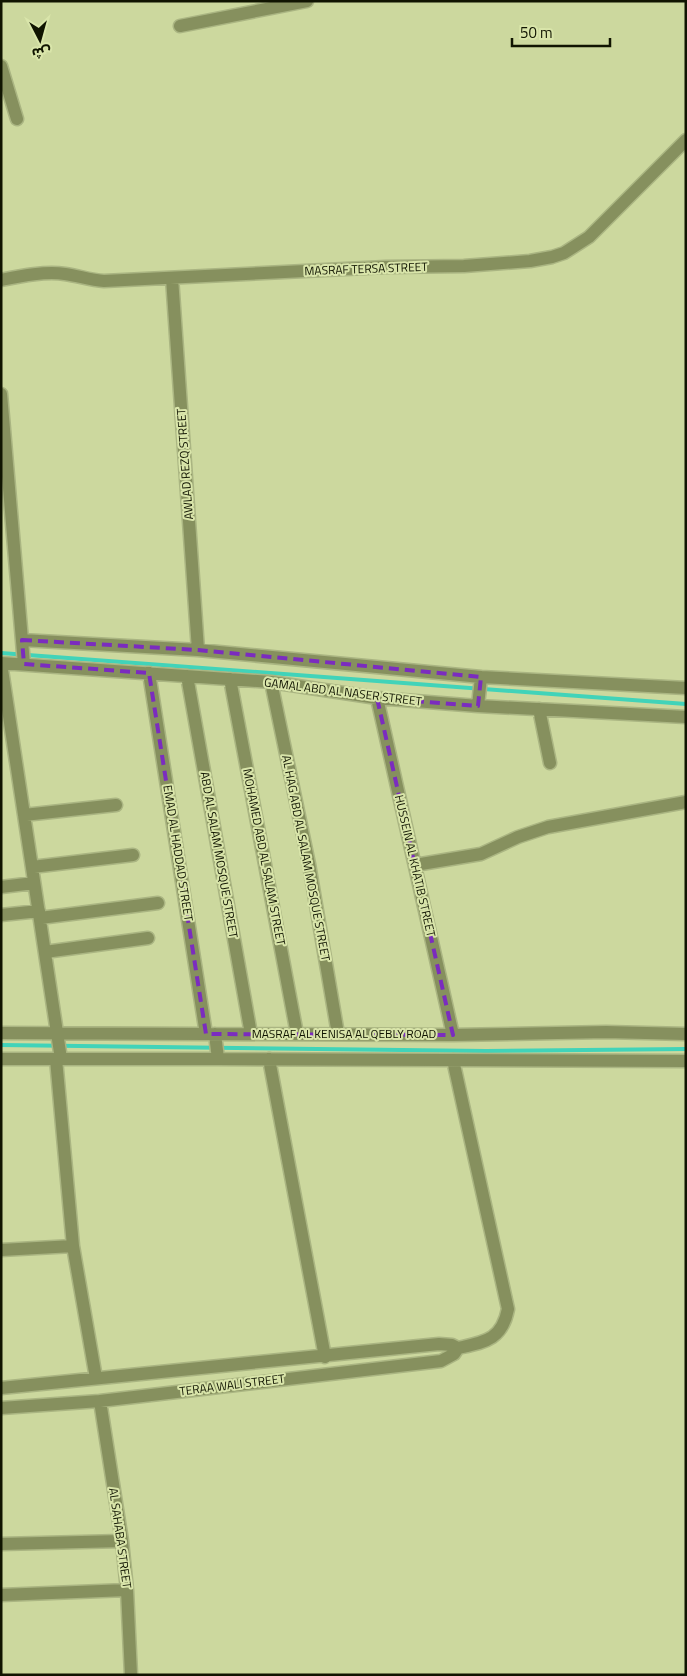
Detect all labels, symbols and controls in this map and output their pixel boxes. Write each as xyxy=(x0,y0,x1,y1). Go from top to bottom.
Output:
north arrow xyxy=(15,15,65,65)
scale bar xyxy=(512,15,610,47)
text: 50 m xyxy=(520,21,553,44)
text: ش xyxy=(31,42,52,65)
street label: MASRAF TERSA STREET xyxy=(304,257,429,280)
street label: AWLAD REZQ STREET xyxy=(171,407,198,520)
street label: GAMAL ABD AL NASER STREET xyxy=(263,672,424,711)
street label: AL HAG ABD AL SALAM MOSQUE STREET xyxy=(277,753,336,963)
street label: MOHAMED ABD AL SALAM STREET xyxy=(238,767,291,948)
street label: ABD AL SALAM MOSQUE STREET xyxy=(195,770,244,940)
street label: EMAD AL HADDAD STREET xyxy=(158,783,199,923)
street label: HUSSEIN AL KHATIB STREET xyxy=(390,793,441,939)
street label: MASRAF AL KENISA AL QEBLY ROAD xyxy=(252,1024,437,1043)
street label: TERAA WALI STREET xyxy=(178,1369,286,1400)
street label: AL SAHABA STREET xyxy=(104,1487,137,1590)

